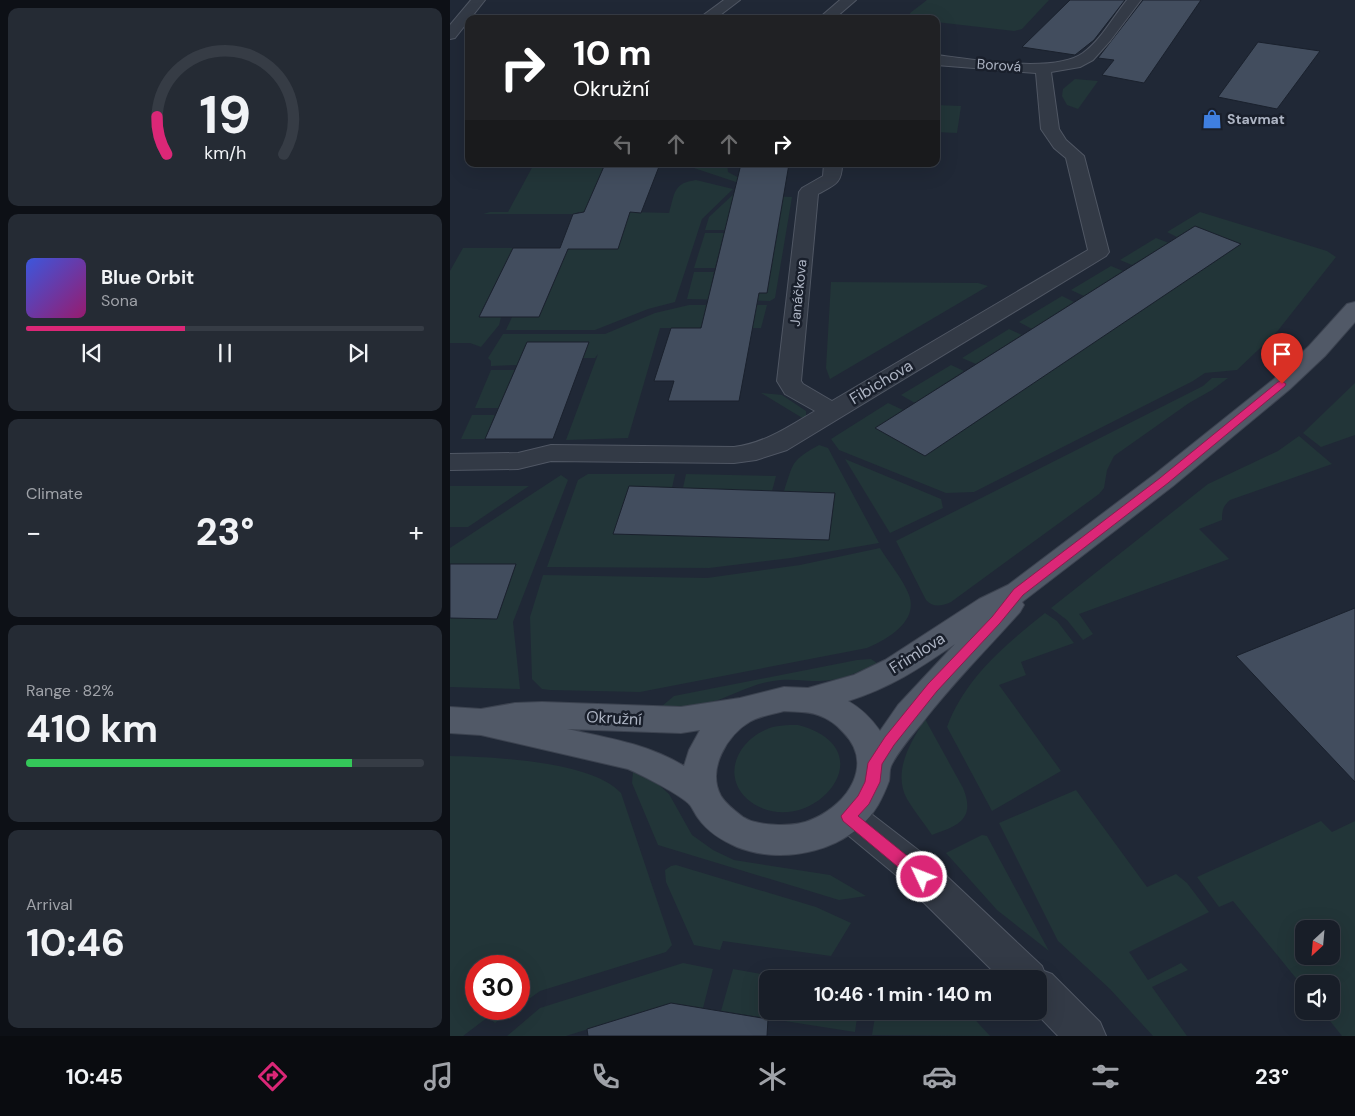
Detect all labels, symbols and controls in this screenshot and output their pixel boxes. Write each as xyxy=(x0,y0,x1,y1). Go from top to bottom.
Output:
text: 10 m xyxy=(573,30,652,76)
icon: right xyxy=(490,35,555,100)
street label: Borová xyxy=(976,54,1022,76)
text: Okružní xyxy=(573,74,649,103)
text: 19 xyxy=(199,81,251,149)
shop icon: Stavmat xyxy=(1201,108,1223,130)
place label: Stavmat xyxy=(1227,110,1285,128)
icon: left xyxy=(609,130,637,158)
icon: ahead xyxy=(662,130,690,158)
icon: ahead xyxy=(715,130,743,158)
icon: right xyxy=(768,130,796,158)
text: km/h xyxy=(204,141,246,165)
street label: Janáčkova xyxy=(786,259,810,327)
text: Blue Orbit xyxy=(101,265,194,290)
text: Sona xyxy=(101,290,138,311)
pin xyxy=(1261,333,1303,384)
icon: previous xyxy=(78,339,106,367)
icon: pause xyxy=(211,339,239,367)
icon: next xyxy=(344,339,372,367)
icon: arrive xyxy=(1268,340,1296,368)
street label: Fibichova xyxy=(845,355,917,409)
text: Climate xyxy=(26,483,83,504)
text: 23° xyxy=(196,507,254,557)
text: − xyxy=(26,514,41,551)
text: + xyxy=(409,514,424,551)
street label: Frimlova xyxy=(885,628,949,678)
text: Range · 82% xyxy=(26,680,114,701)
text: 410 km xyxy=(26,704,158,754)
street label: Okružní xyxy=(586,706,643,730)
position arrow xyxy=(895,850,947,902)
text: Arrival xyxy=(26,894,73,915)
text: 10:46 xyxy=(26,918,125,968)
north arrow xyxy=(1295,920,1340,965)
map controls xyxy=(1295,920,1340,1020)
speed limit sign: 30 xyxy=(465,955,530,1020)
button: sound xyxy=(1295,975,1340,1020)
text: 10:46 · 1 min · 140 m xyxy=(814,982,992,1007)
icon: directions xyxy=(255,1059,290,1094)
icon: music xyxy=(421,1059,456,1094)
icon: phone xyxy=(588,1059,623,1094)
icon: climate xyxy=(755,1059,790,1094)
icon: car xyxy=(922,1059,957,1094)
icon: filters xyxy=(1088,1059,1123,1094)
text: 10:45 xyxy=(66,1062,123,1091)
text: 23° xyxy=(1255,1062,1289,1091)

